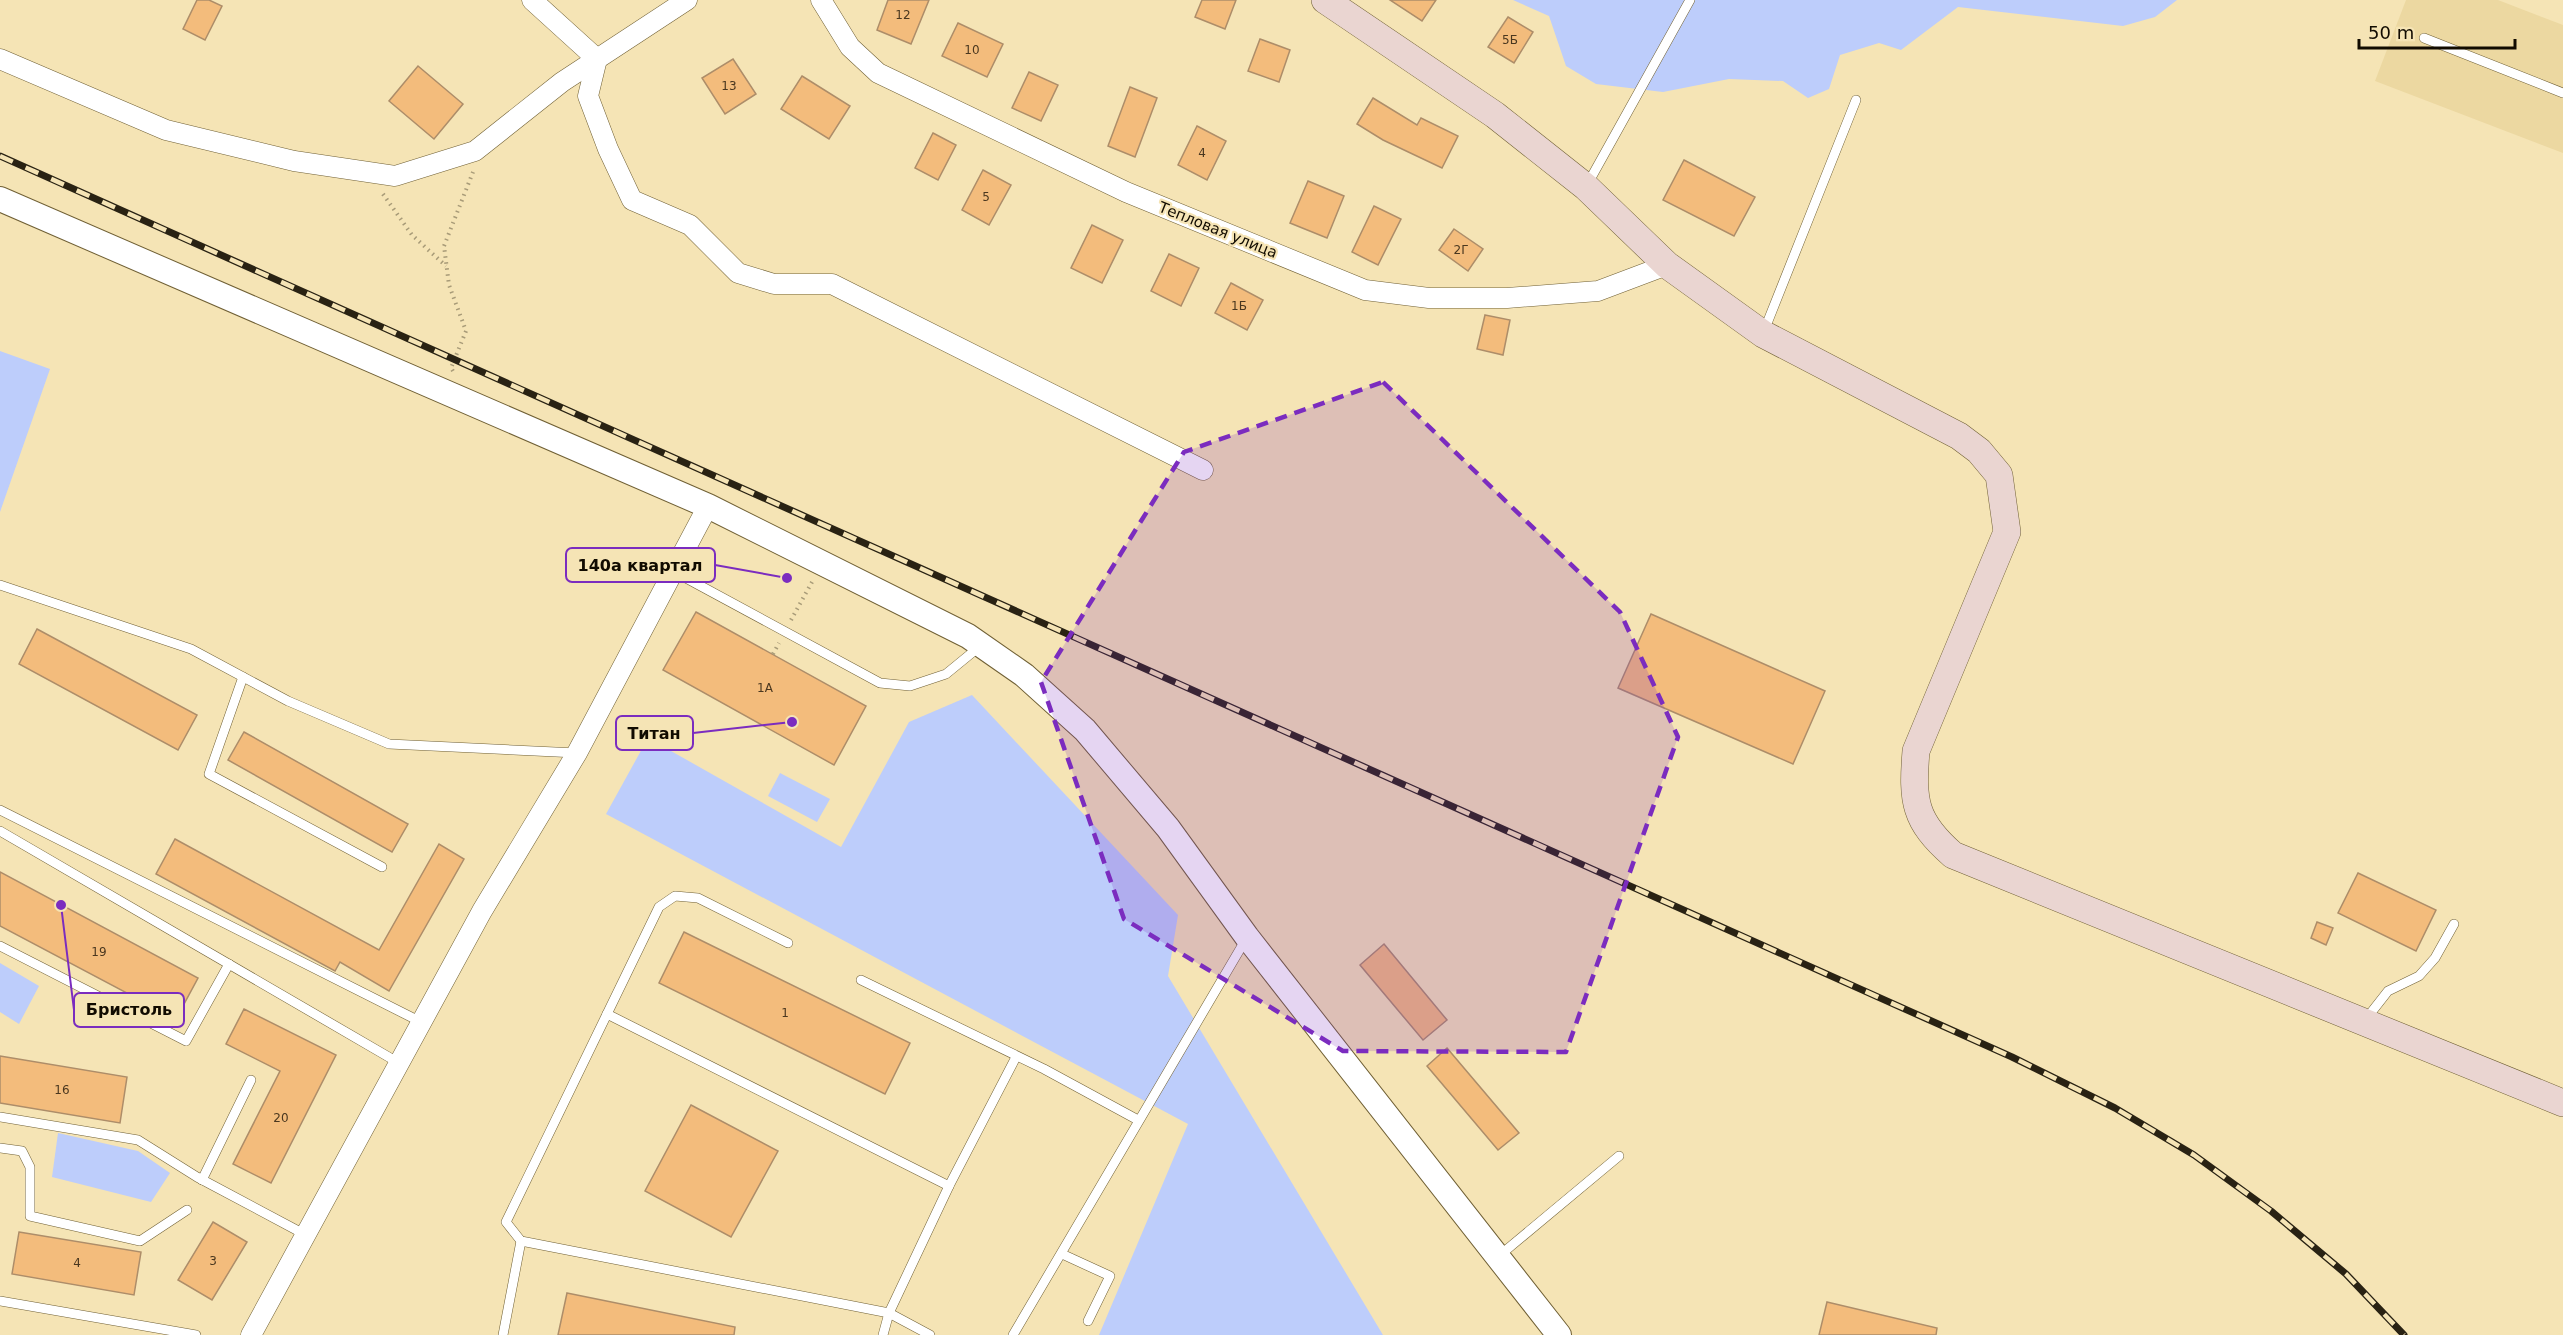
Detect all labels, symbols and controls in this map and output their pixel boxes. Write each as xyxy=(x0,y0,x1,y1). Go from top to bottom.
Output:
house number: 12 xyxy=(895,8,911,22)
scale bar xyxy=(2359,12,2515,50)
text: 50 m xyxy=(2368,22,2414,43)
house number: 5Б xyxy=(1502,33,1518,47)
house number: 10 xyxy=(964,43,980,57)
house number: 13 xyxy=(721,79,737,93)
house number: 4 xyxy=(1198,146,1206,160)
house number: 5 xyxy=(982,190,990,204)
street label: Тепловая улица xyxy=(1155,198,1280,262)
house number: 2Г xyxy=(1454,243,1468,257)
house number: 1Б xyxy=(1231,299,1247,313)
callout: 140а квартал xyxy=(566,548,715,582)
text: 140а квартал xyxy=(578,556,702,575)
house number: 1А xyxy=(757,681,774,695)
callout: Титан xyxy=(616,716,693,750)
text: Титан xyxy=(627,724,681,743)
house number: 19 xyxy=(91,945,107,959)
callout: Бристоль xyxy=(74,993,184,1027)
text: Бристоль xyxy=(86,1000,172,1019)
house number: 1 xyxy=(781,1006,789,1020)
house number: 16 xyxy=(54,1083,70,1097)
house number: 20 xyxy=(273,1111,289,1125)
house number: 3 xyxy=(209,1254,217,1268)
house number: 4 xyxy=(73,1256,81,1270)

